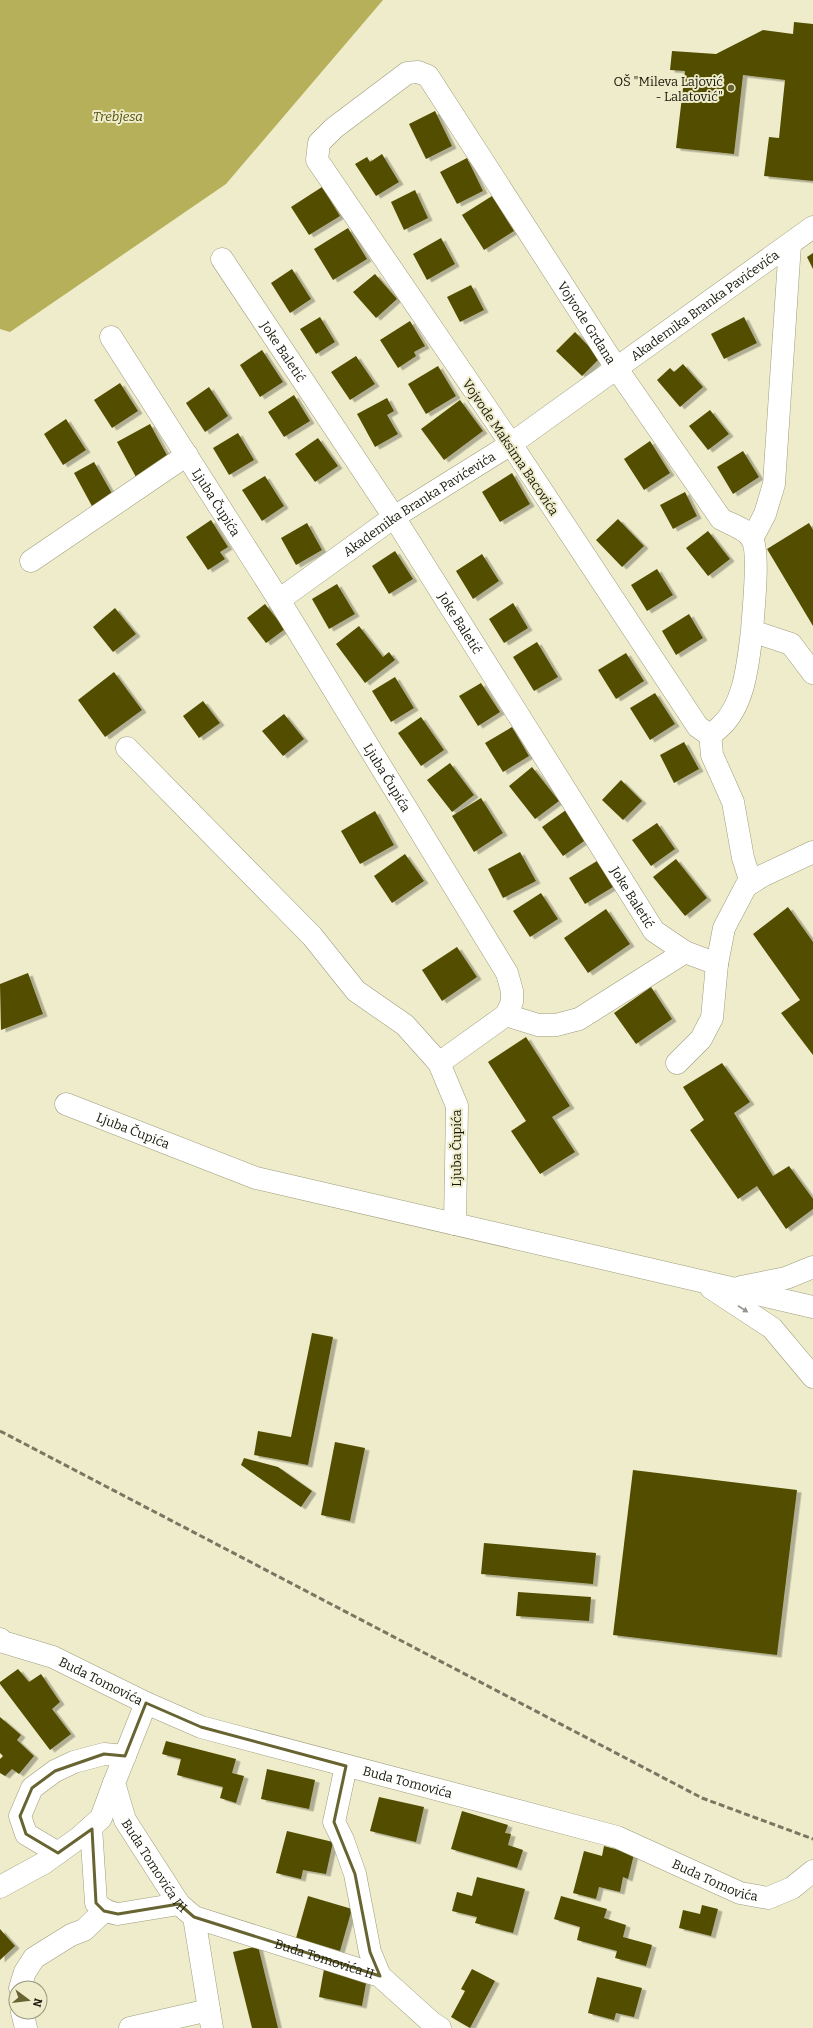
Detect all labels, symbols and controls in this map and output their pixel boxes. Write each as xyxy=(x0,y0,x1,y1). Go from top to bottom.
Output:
place label: OŠ "Mileva Lajović - Lalatović" xyxy=(613,74,723,104)
marker: OŠ "Mileva Lajović - Lalatović" xyxy=(726,83,736,93)
park label: Trebjesa xyxy=(93,109,143,124)
street label: Akademika Branka Pavićevića xyxy=(628,247,782,364)
street label: Vojvode Grdana xyxy=(554,279,619,367)
street label: Joke Baletić xyxy=(257,318,309,385)
street label: Vojvode Maksima Bacovića xyxy=(459,376,562,518)
street label: Akademika Branka Pavićevića xyxy=(340,449,498,559)
street label: Ljuba Čupića xyxy=(189,466,243,539)
street label: Joke Baletić xyxy=(435,589,485,657)
street label: Ljuba Čupića xyxy=(360,741,414,815)
street label: Joke Baletić xyxy=(607,863,657,931)
street label: Ljuba Čupića xyxy=(449,1109,464,1187)
street label: Ljuba Čupića xyxy=(94,1110,172,1152)
one-way arrow xyxy=(738,1305,748,1313)
street label: Buda Tomovića xyxy=(56,1654,145,1708)
street label: Buda Tomovića xyxy=(361,1763,454,1801)
street label: Buda Tomovića III xyxy=(118,1816,190,1916)
street label: Buda Tomovića xyxy=(670,1856,759,1904)
street label: Buda Tomovića II xyxy=(273,1936,376,1982)
north arrow xyxy=(8,1980,48,2020)
text: N xyxy=(30,1997,45,2009)

